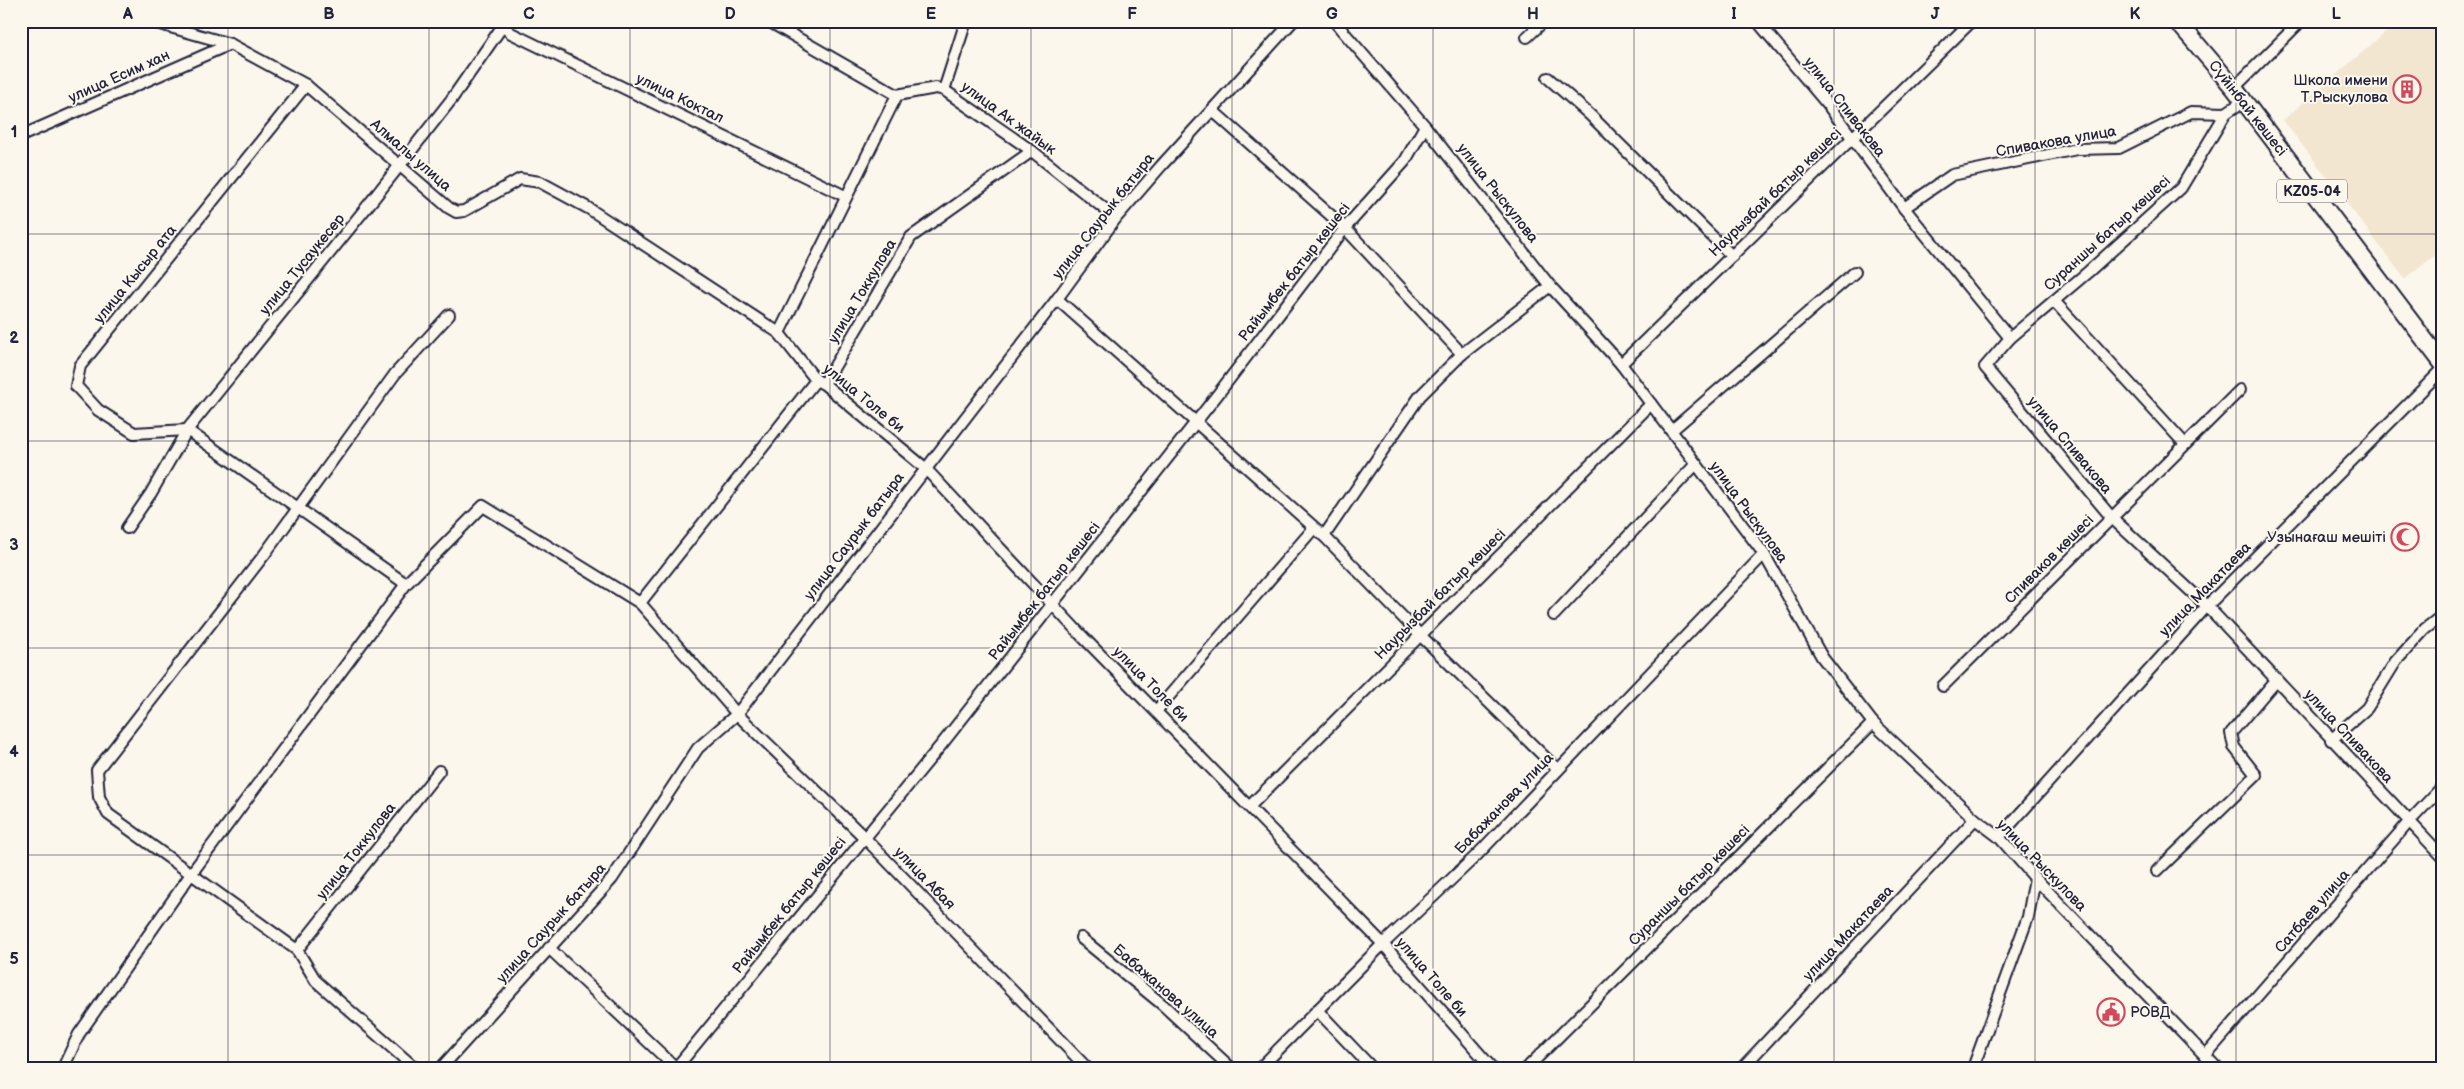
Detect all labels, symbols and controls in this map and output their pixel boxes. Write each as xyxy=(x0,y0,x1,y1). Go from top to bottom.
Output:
text: A xyxy=(122,5,133,24)
text: B xyxy=(323,5,335,24)
text: C xyxy=(523,5,535,24)
text: D xyxy=(724,5,736,24)
text: E xyxy=(926,5,936,24)
text: F xyxy=(1127,5,1137,24)
text: G xyxy=(1326,5,1338,24)
text: H xyxy=(1527,5,1539,24)
text: I xyxy=(1731,5,1737,24)
text: J xyxy=(1931,5,1940,24)
text: K xyxy=(2130,5,2141,24)
text: L xyxy=(2331,5,2341,24)
street label: улица Есим хан xyxy=(66,46,173,107)
street label: улица Спивакова xyxy=(1800,53,1890,161)
street label: Сүйінбай көшесі xyxy=(2204,57,2291,160)
street label: улица Коктал xyxy=(633,69,727,128)
place label: Школа имени Т.Рыскулова xyxy=(2293,71,2388,107)
building icon: Школа имени Т.Рыскулова xyxy=(2392,74,2422,104)
street label: улица Ак жайык xyxy=(957,77,1060,159)
street label: Алмалы улица xyxy=(365,114,455,196)
street label: Спивакова улица xyxy=(1994,122,2118,161)
text: 1 xyxy=(11,123,17,142)
street label: Наурызбай батыр көшесі xyxy=(1705,124,1846,261)
street label: улица Рыскулова xyxy=(1453,140,1542,247)
street label: улица Саурык батыра xyxy=(1048,149,1159,283)
street label: Сураншы батыр көшесі xyxy=(2040,172,2175,295)
road number: KZ05-04 xyxy=(2277,180,2347,202)
street label: Райымбек батыр көшесі xyxy=(1234,199,1354,345)
street label: улица Тусаукесер xyxy=(256,209,349,319)
street label: улица Кысыр ата xyxy=(90,221,181,327)
street label: улица Токкулова xyxy=(824,236,901,347)
text: 2 xyxy=(9,329,19,348)
street label: улица Толе би xyxy=(819,360,908,437)
street label: улица Спивакова xyxy=(2023,393,2116,498)
street label: улица Рыскулова xyxy=(1705,458,1792,567)
street label: улица Саурык батыра xyxy=(800,469,909,604)
street label: Спиваков көшесі xyxy=(2001,511,2098,608)
street label: Райымбек батыр көшесі xyxy=(984,518,1104,664)
mosque icon: Узынағаш мешіті xyxy=(2390,522,2420,552)
street label: Наурызбай батыр көшесі xyxy=(1371,525,1510,664)
place label: Узынағаш мешіті xyxy=(2267,528,2386,547)
text: 3 xyxy=(9,536,19,555)
street label: улица Макатаева xyxy=(2155,538,2255,641)
street label: улица Толе би xyxy=(1109,642,1193,726)
street label: улица Спивакова xyxy=(2300,685,2397,787)
text: 4 xyxy=(9,743,19,762)
street label: Бабажанова улица xyxy=(1451,748,1558,858)
street label: улица Токкулова xyxy=(313,799,400,904)
street label: улица Рыскулова xyxy=(1993,815,2091,916)
street label: Сураншы батыр көшесі xyxy=(1625,821,1754,950)
street label: Райымбек батыр көшесі xyxy=(728,833,850,978)
street label: улица Абая xyxy=(890,843,959,914)
street label: улица Саурык батыра xyxy=(492,859,610,987)
street label: Сатбаев улица xyxy=(2271,865,2354,957)
street label: улица Макатаева xyxy=(1799,881,1898,985)
street label: улица Толе би xyxy=(1392,934,1471,1021)
street label: Бабажанова улица xyxy=(1109,940,1223,1043)
text: 5 xyxy=(9,950,19,969)
public building icon: РОВД xyxy=(2096,997,2126,1027)
place label: РОВД xyxy=(2130,1003,2171,1022)

